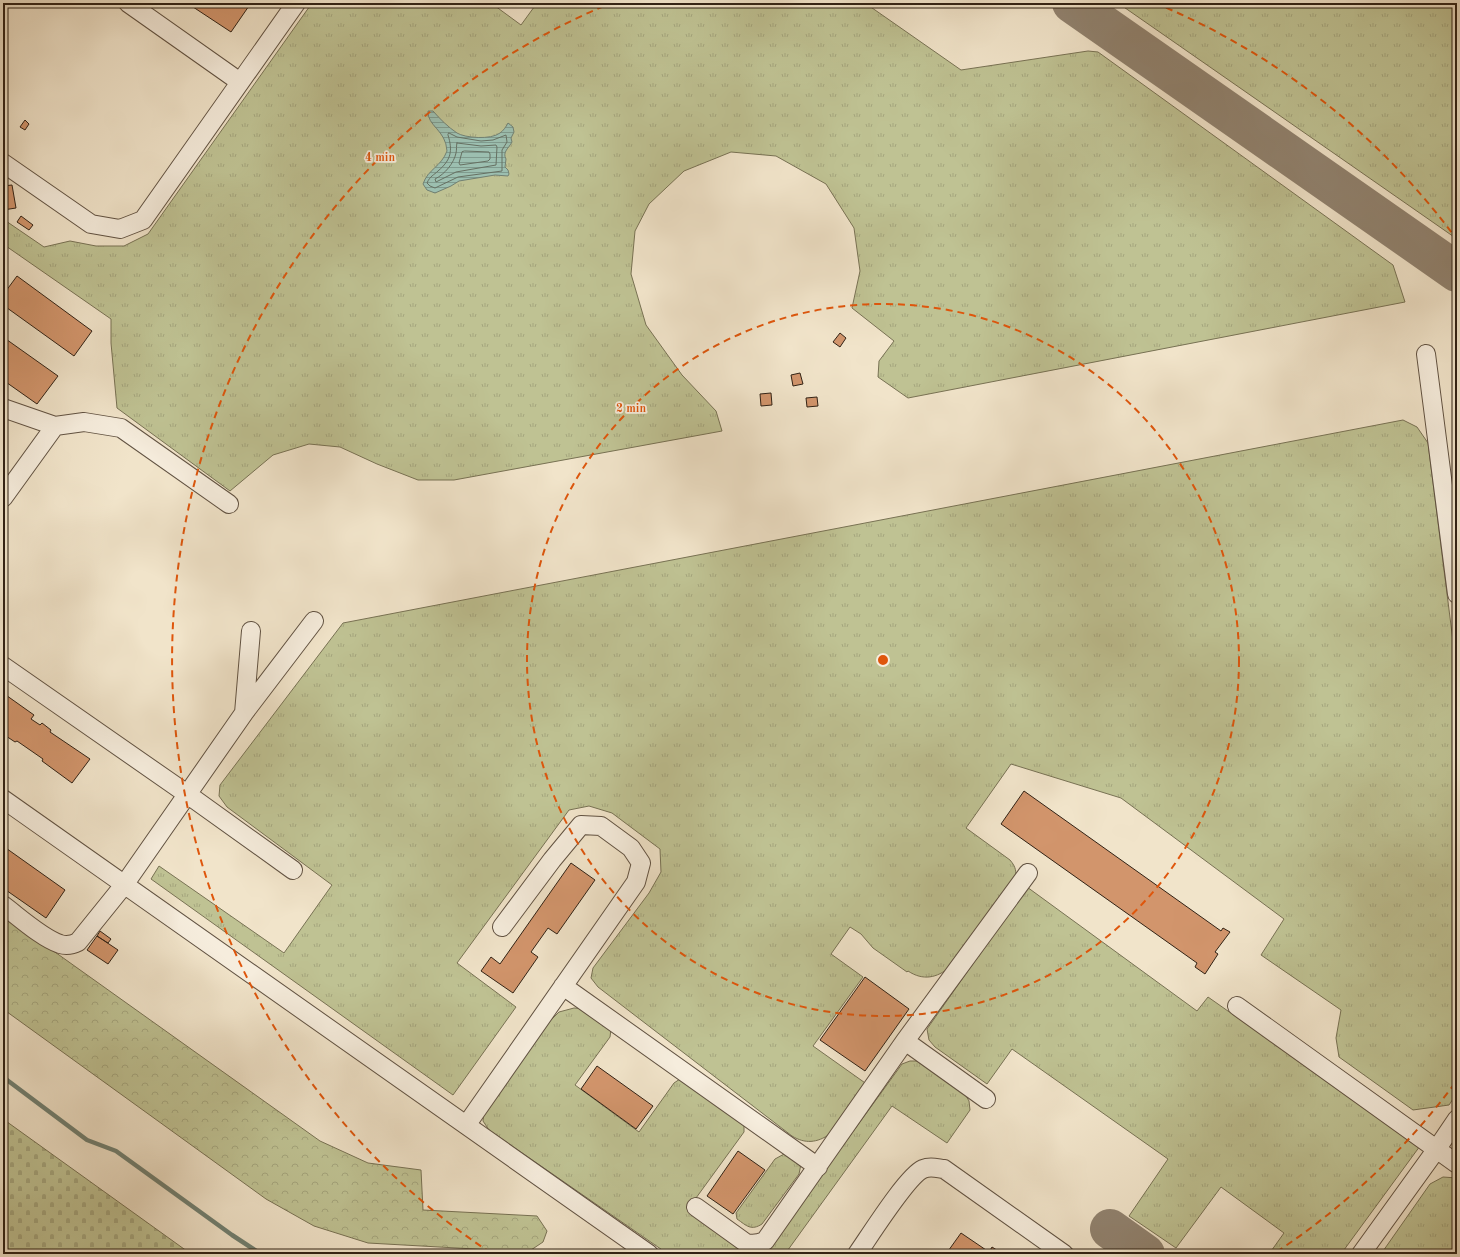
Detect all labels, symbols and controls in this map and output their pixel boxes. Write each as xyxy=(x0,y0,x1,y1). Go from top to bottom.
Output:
text: 4 min xyxy=(365,152,395,164)
text: 2 min xyxy=(616,403,646,415)
centre of rings xyxy=(876,653,890,667)

